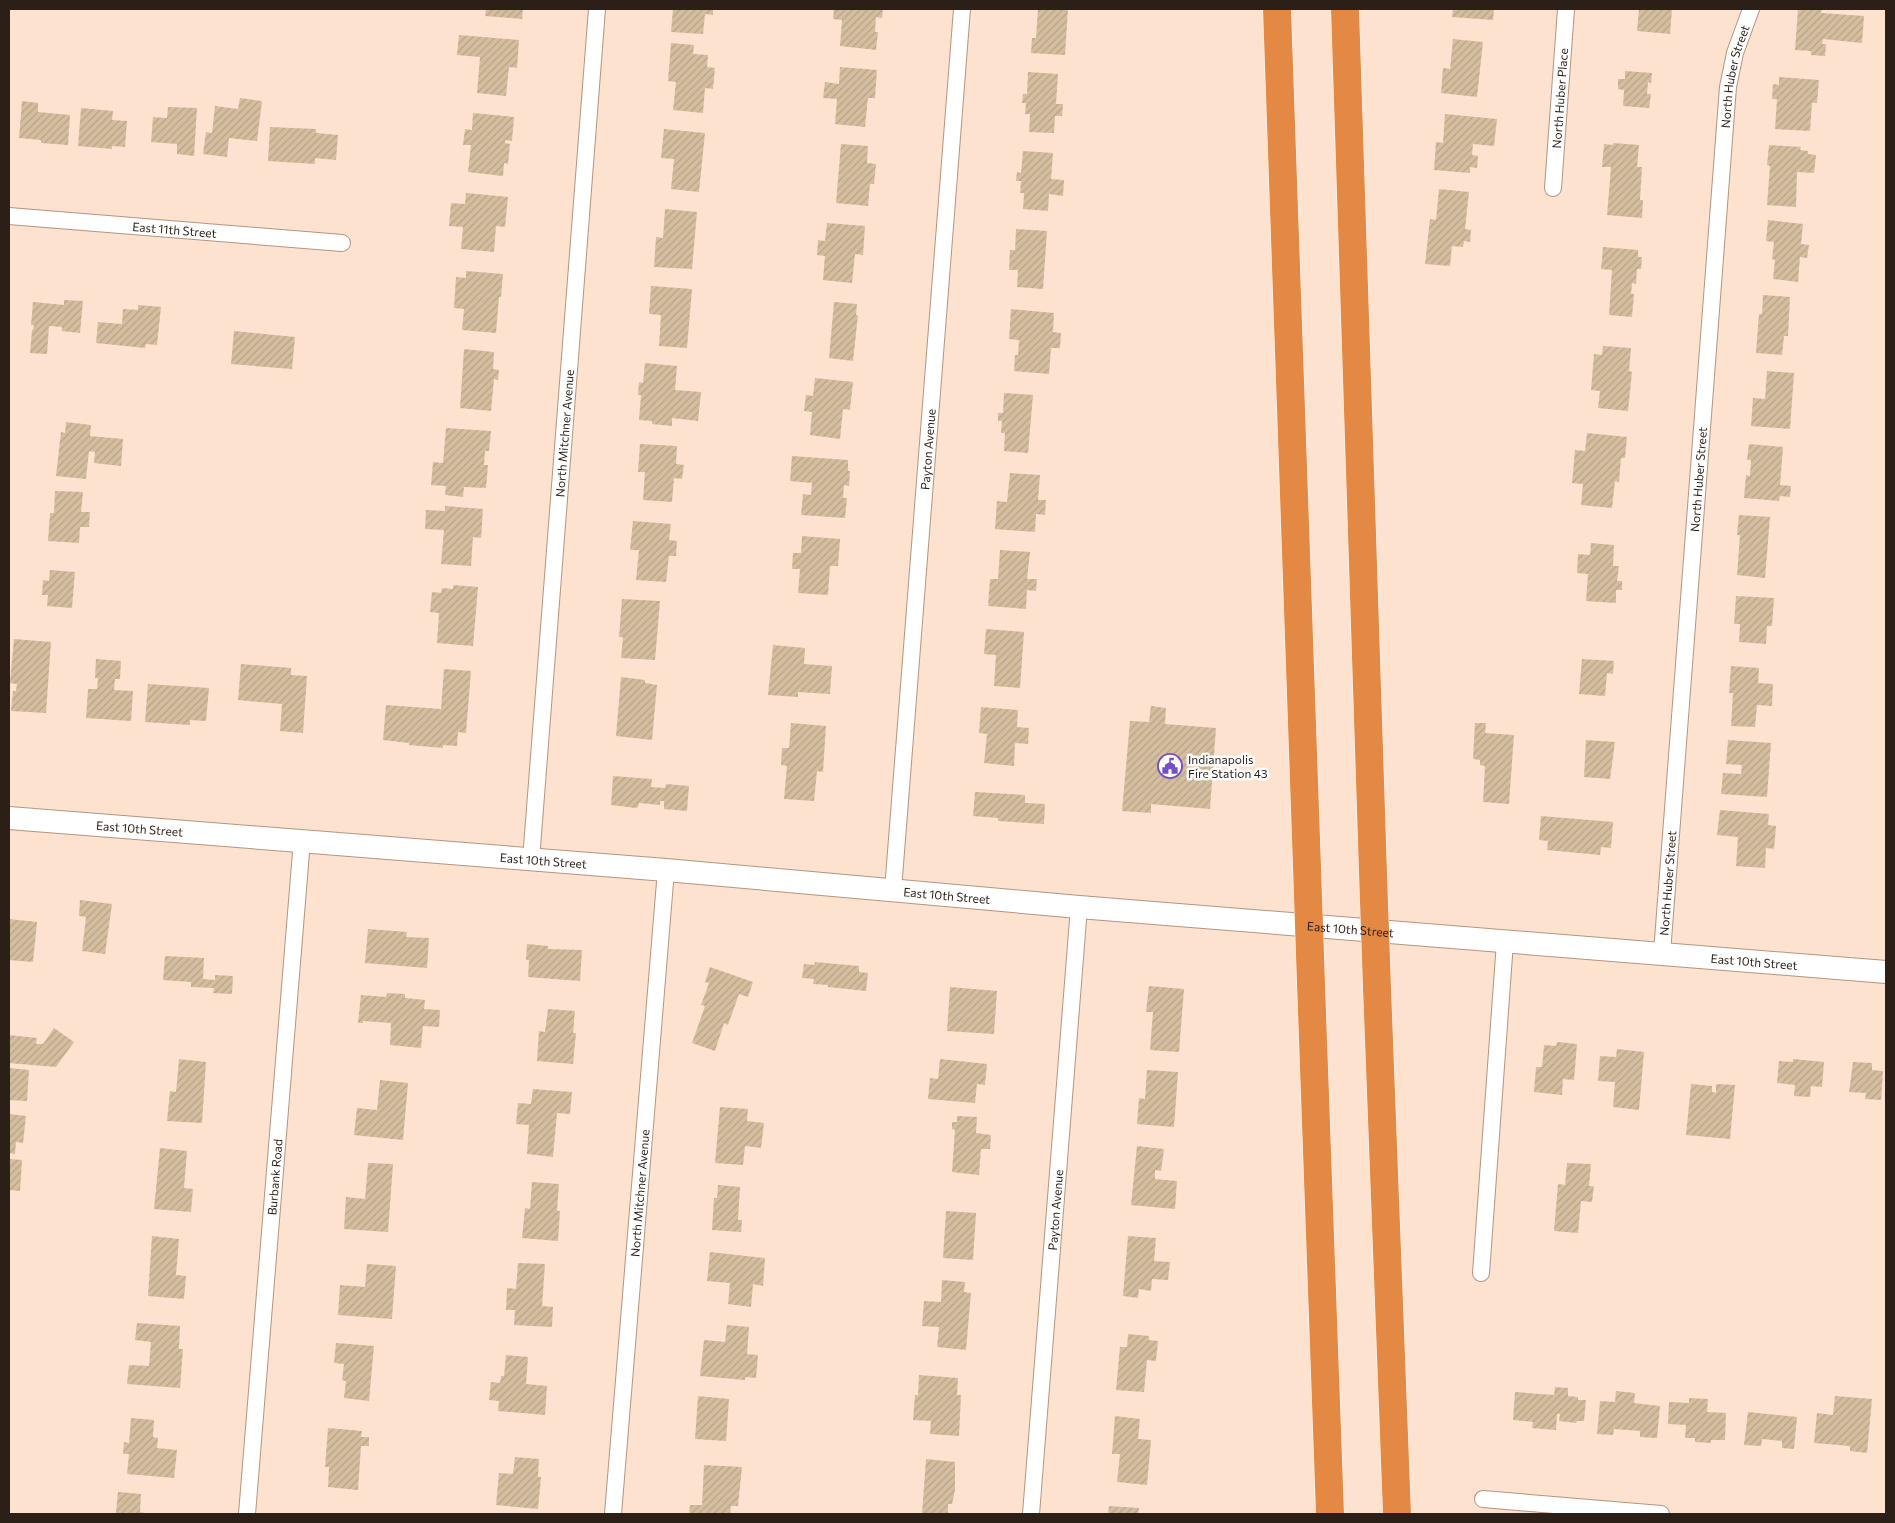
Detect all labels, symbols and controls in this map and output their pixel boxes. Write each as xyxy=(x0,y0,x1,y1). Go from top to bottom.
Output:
street label: North Huber Street xyxy=(1718,23,1752,129)
street label: North Huber Place xyxy=(1549,48,1570,149)
street label: East 11th Street xyxy=(132,219,217,240)
street label: North Mitchner Avenue xyxy=(552,369,576,498)
street label: Payton Avenue xyxy=(917,408,938,490)
street label: North Huber Street xyxy=(1687,426,1709,532)
place label: Indianapolis Fire Station 43 xyxy=(1188,752,1268,780)
public building icon: Indianapolis Fire Station 43 xyxy=(1157,753,1183,779)
street label: East 10th Street xyxy=(96,818,184,839)
street label: North Huber Street xyxy=(1656,830,1678,936)
street label: East 10th Street xyxy=(499,850,587,871)
street label: East 10th Street xyxy=(903,884,991,906)
street label: East 10th Street xyxy=(1306,918,1394,939)
street label: East 10th Street xyxy=(1710,951,1798,972)
street label: North Mitchner Avenue xyxy=(627,1129,652,1257)
street label: Burbank Road xyxy=(264,1138,285,1216)
street label: Payton Avenue xyxy=(1045,1169,1065,1251)

